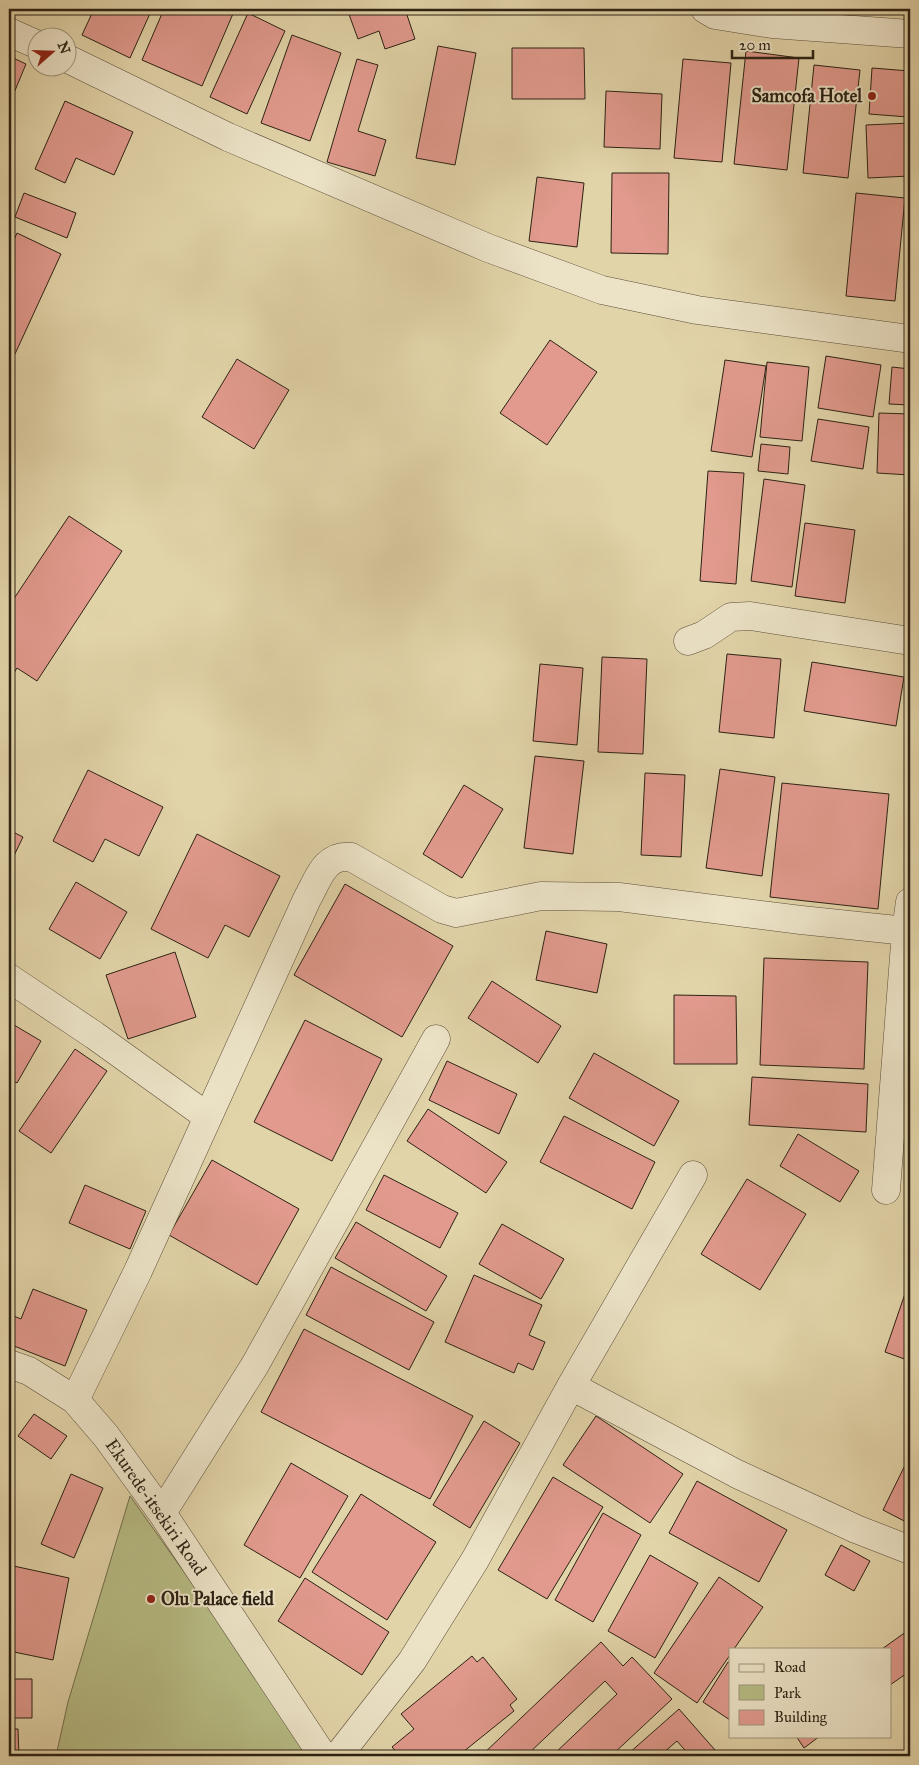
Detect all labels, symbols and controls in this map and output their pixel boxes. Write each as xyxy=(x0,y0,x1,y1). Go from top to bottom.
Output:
north arrow xyxy=(28,28,78,78)
scale bar xyxy=(732,28,813,60)
text: 20 m xyxy=(739,36,771,54)
text: N xyxy=(54,39,74,56)
place label: Samcofa Hotel xyxy=(751,85,863,107)
marker: Samcofa Hotel xyxy=(866,90,878,102)
street label: Ekurede-itsekiri Road xyxy=(101,1435,211,1579)
place label: Olu Palace field xyxy=(161,1588,275,1610)
marker: Olu Palace field xyxy=(145,1593,157,1605)
legend xyxy=(729,1648,892,1738)
text: Road xyxy=(774,1658,806,1676)
text: Park xyxy=(774,1684,801,1702)
text: Building xyxy=(774,1708,828,1726)

